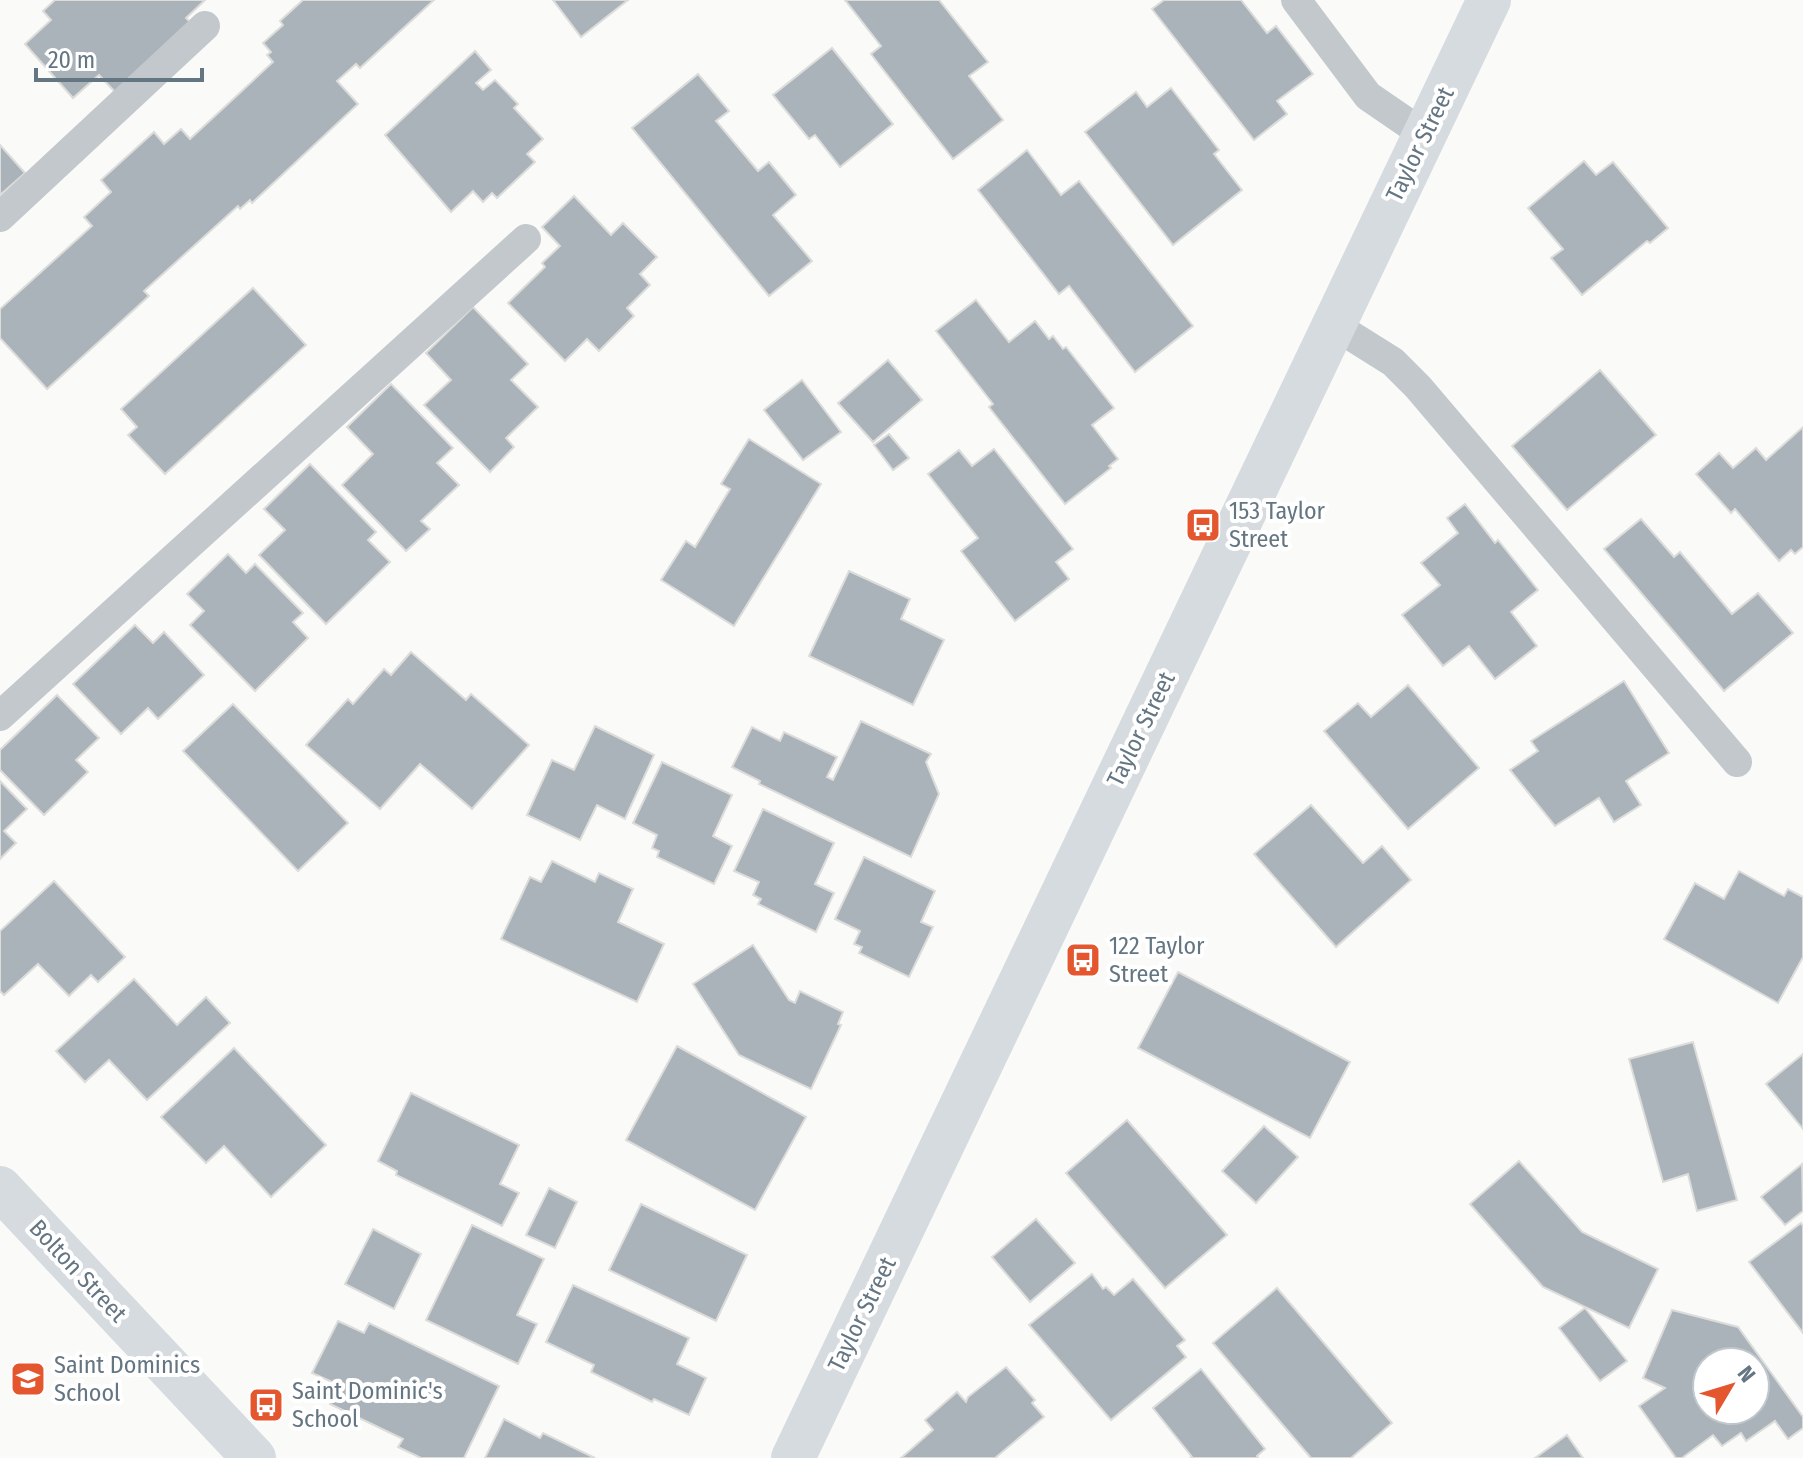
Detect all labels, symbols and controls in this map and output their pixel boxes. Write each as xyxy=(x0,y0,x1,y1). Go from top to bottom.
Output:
scale bar xyxy=(36,32,202,82)
text: 20 m xyxy=(48,46,95,74)
street label: Taylor Street xyxy=(1380,82,1460,206)
place label: 153 Taylor Street xyxy=(1229,497,1326,553)
bus stop icon: 153 Taylor Street xyxy=(1184,506,1222,544)
street label: Taylor Street xyxy=(1101,667,1181,791)
place label: 122 Taylor Street xyxy=(1109,932,1205,988)
bus stop icon: 122 Taylor Street xyxy=(1064,941,1102,979)
street label: Bolton Street xyxy=(24,1214,132,1328)
street label: Taylor Street xyxy=(822,1252,902,1376)
north arrow xyxy=(1691,1346,1771,1426)
place label: Saint Dominics School xyxy=(54,1351,200,1407)
school or university icon: Saint Dominics School xyxy=(9,1360,47,1398)
text: N xyxy=(1732,1360,1761,1388)
place label: Saint Dominic's School xyxy=(292,1377,443,1433)
bus stop icon: Saint Dominic's School xyxy=(247,1386,285,1424)

